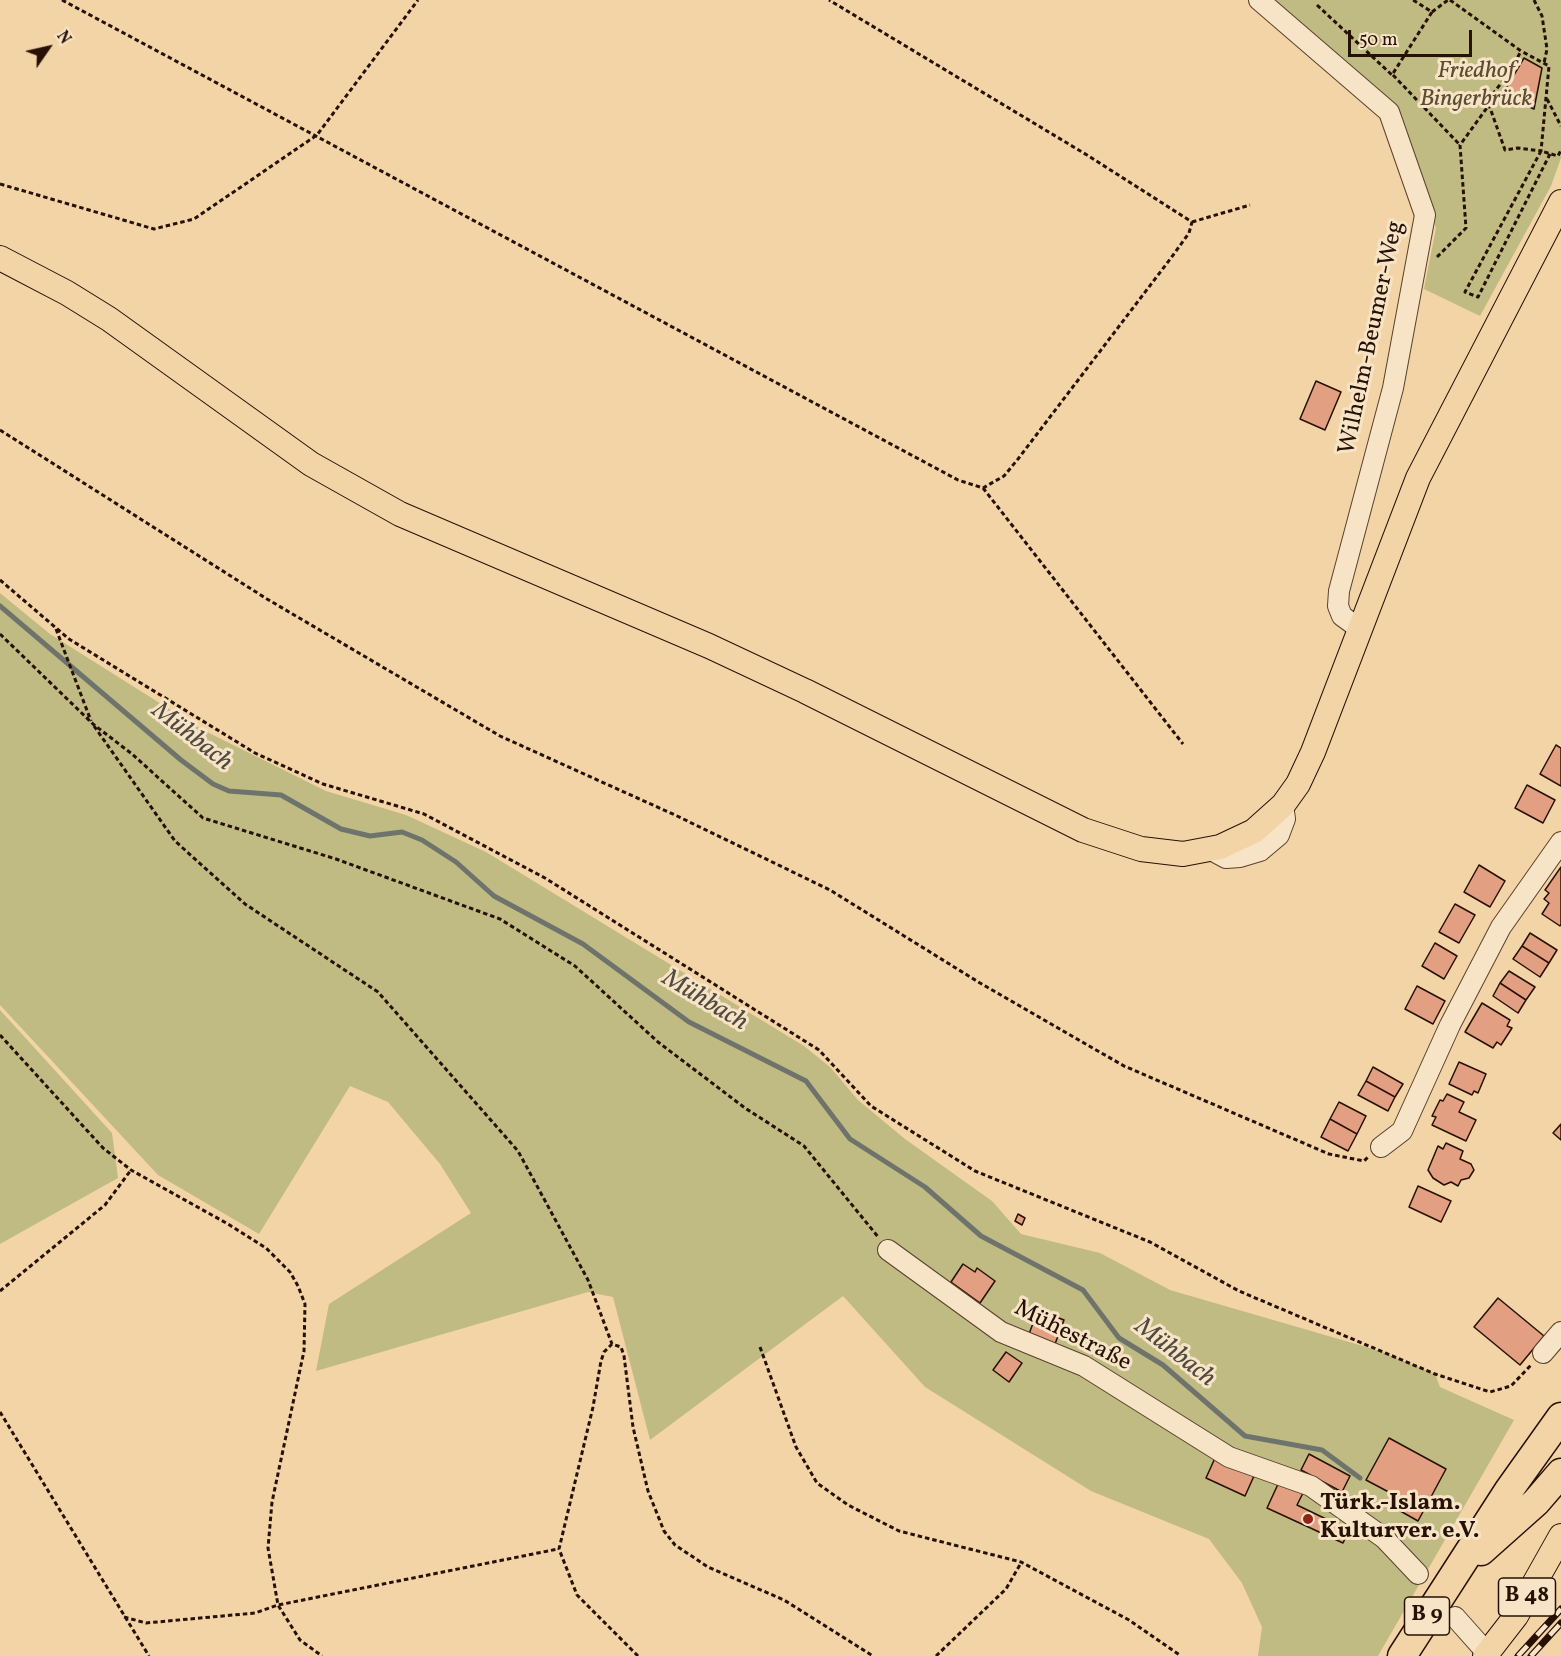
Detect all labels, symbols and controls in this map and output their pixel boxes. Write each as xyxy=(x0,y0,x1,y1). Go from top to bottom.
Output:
north arrow xyxy=(18,18,78,78)
scale bar xyxy=(1351,18,1476,56)
text: N xyxy=(51,27,75,49)
text: 50 m xyxy=(1359,28,1398,53)
park label: Friedhof Bingerbrück xyxy=(1420,59,1532,115)
street label: Wilhelm-Beumer-Weg xyxy=(1334,219,1412,457)
water label: Mühbach xyxy=(144,697,238,779)
water label: Mühbach xyxy=(655,964,753,1040)
street label: Mühestraße xyxy=(1009,1295,1135,1379)
water label: Mühbach xyxy=(1127,1313,1221,1395)
place label: Türk.-Islam. Kulturver. e.V. xyxy=(1320,1491,1480,1547)
marker: Türk.-Islam. Kulturver. e.V. xyxy=(1301,1512,1315,1526)
road number: B 48 xyxy=(1498,1578,1556,1616)
road number: B 9 xyxy=(1404,1597,1450,1635)

